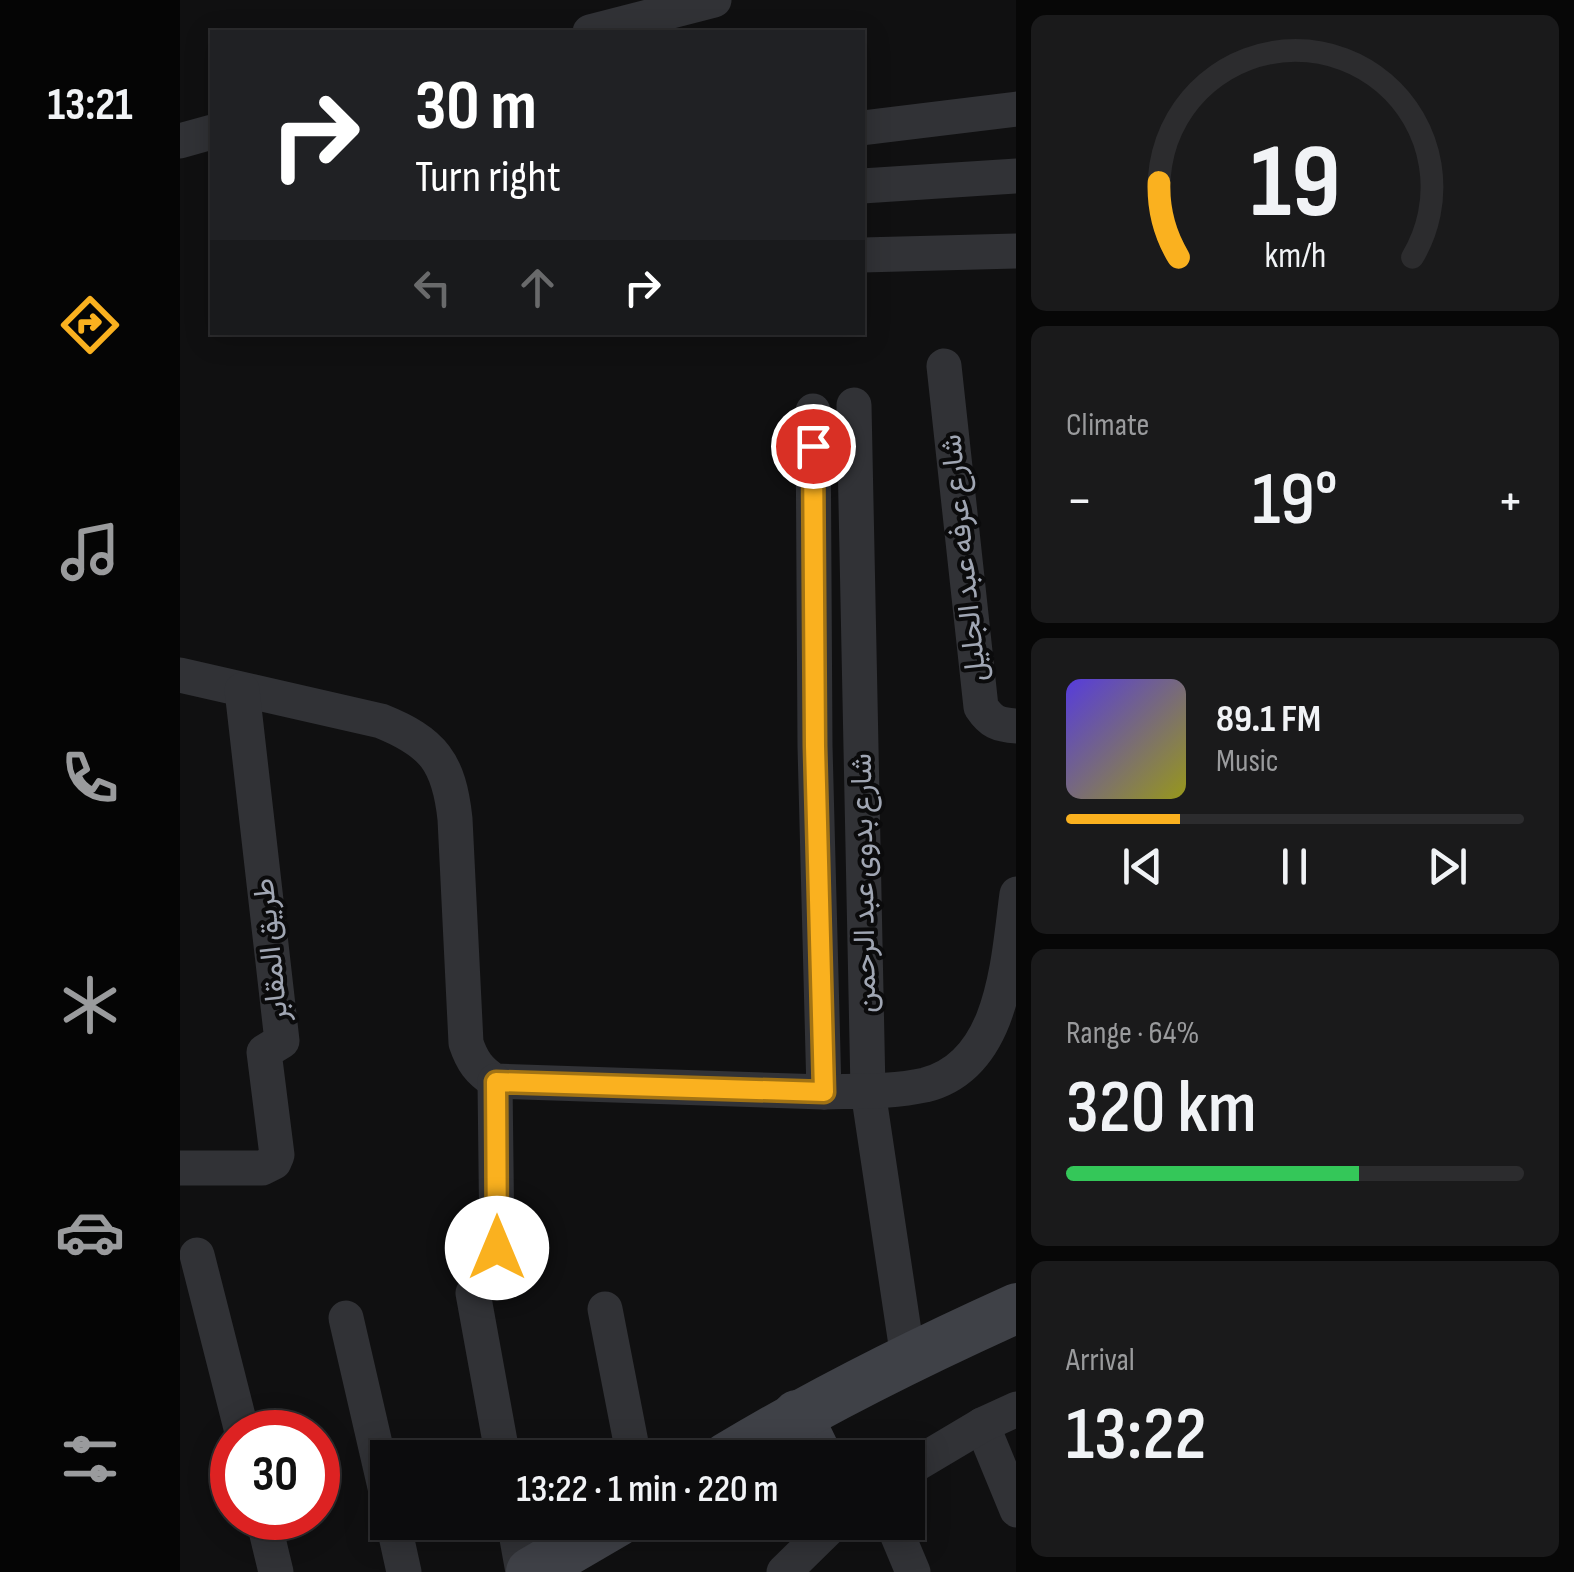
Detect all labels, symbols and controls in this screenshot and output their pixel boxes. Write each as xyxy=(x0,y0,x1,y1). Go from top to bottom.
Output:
text: 30 m xyxy=(415,65,537,149)
icon: right xyxy=(250,70,380,200)
text: 13:21 xyxy=(47,78,133,133)
text: 19 xyxy=(1250,121,1340,246)
text: Turn right xyxy=(415,150,561,205)
text: km/h xyxy=(1264,235,1326,278)
icon: left xyxy=(405,260,460,315)
icon: ahead xyxy=(510,260,565,315)
icon: right xyxy=(615,260,670,315)
icon: directions xyxy=(55,290,125,360)
pin xyxy=(771,404,856,489)
text: Climate xyxy=(1066,406,1149,445)
icon: arrive xyxy=(786,419,841,474)
street label: شارع عرفه عبد الجليل xyxy=(933,432,996,684)
text: 19° xyxy=(1252,455,1338,546)
text: − xyxy=(1066,468,1093,535)
text: + xyxy=(1497,468,1524,535)
icon: music xyxy=(55,517,125,587)
text: 89.1 FM xyxy=(1216,697,1321,742)
text: Music xyxy=(1216,742,1279,781)
icon: phone xyxy=(55,743,125,813)
street label: شارع بدوى عبد الرحمن xyxy=(844,753,885,1013)
icon: previous xyxy=(1115,839,1170,894)
icon: pause xyxy=(1267,839,1322,894)
icon: next xyxy=(1420,839,1475,894)
street label: طريق المقابر xyxy=(246,876,297,1025)
icon: climate xyxy=(55,970,125,1040)
text: Range · 64% xyxy=(1066,1014,1200,1053)
text: 320 km xyxy=(1066,1063,1257,1154)
position arrow xyxy=(445,1196,549,1300)
icon: car xyxy=(55,1197,125,1267)
text: Arrival xyxy=(1066,1341,1135,1380)
text: 13:22 xyxy=(1066,1390,1207,1481)
speed limit sign: 30 xyxy=(210,1410,340,1540)
icon: filters xyxy=(55,1424,125,1494)
text: 13:22 · 1 min · 220 m xyxy=(517,1467,778,1512)

